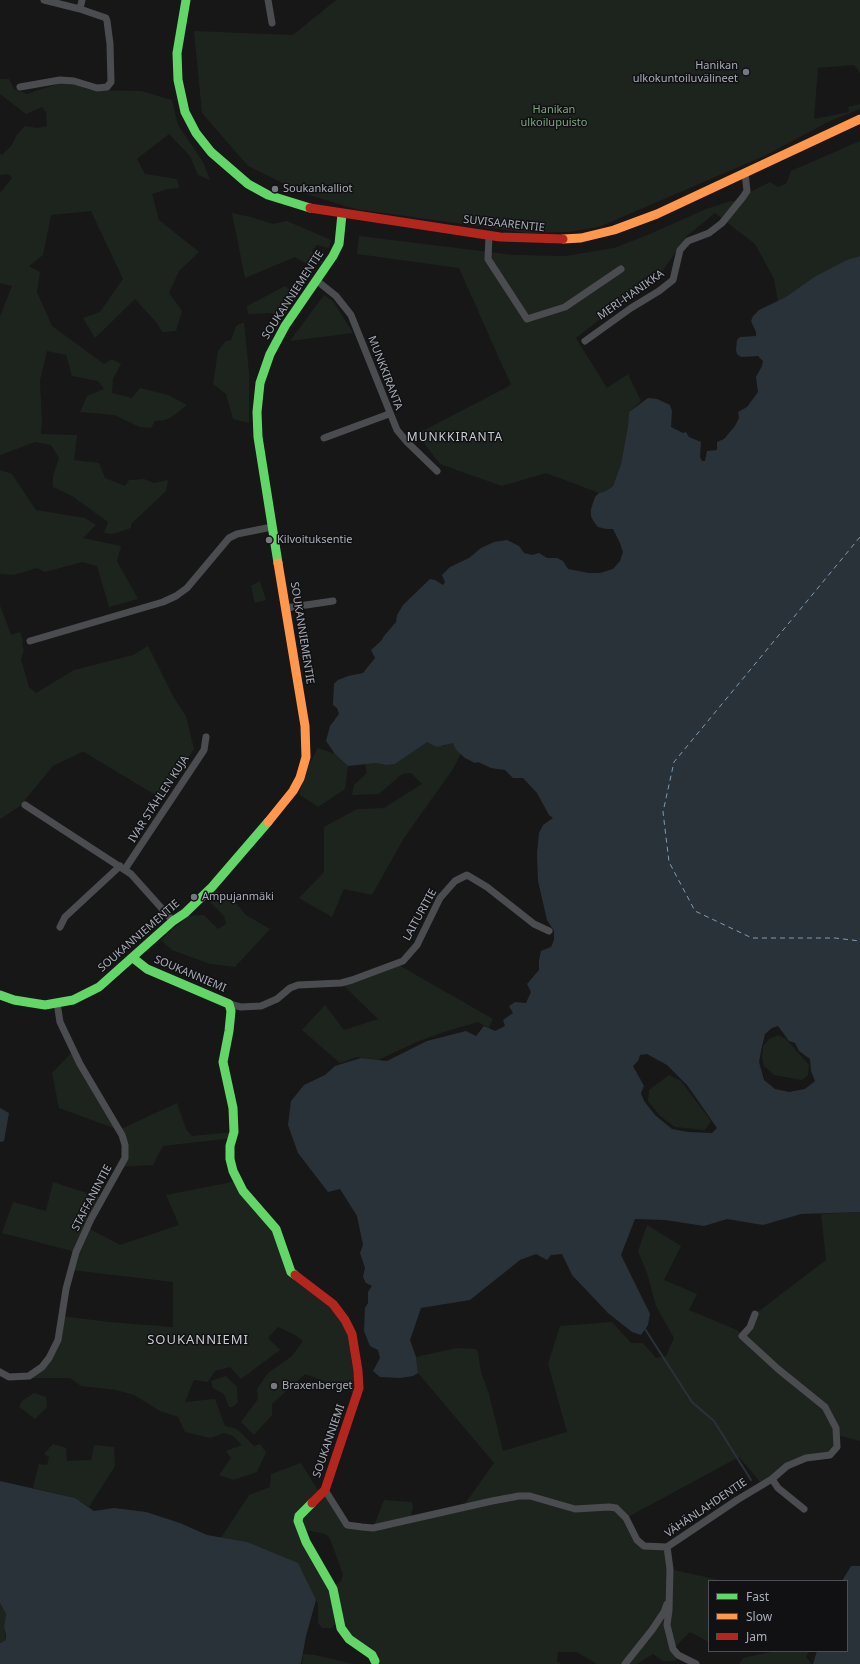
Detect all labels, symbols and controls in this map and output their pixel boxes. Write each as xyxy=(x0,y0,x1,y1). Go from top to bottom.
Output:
place label: Hanikan ulkokuntoiluvälineet xyxy=(633,59,738,85)
marker: Hanikan ulkokuntoiluvälineet xyxy=(741,67,751,77)
park label: Hanikan ulkoilupuisto xyxy=(521,103,587,129)
place label: Soukankalliot xyxy=(283,182,353,196)
marker: Soukankalliot xyxy=(270,184,280,194)
street label: SUVISAARENTIE xyxy=(463,213,545,235)
street label: SOUKANNIEMENTIE xyxy=(259,248,327,342)
street label: MERI-HANIKKA xyxy=(595,267,667,323)
street label: MUNKKIRANTA xyxy=(365,334,405,412)
district label: MUNKKIRANTA xyxy=(407,431,503,445)
place label: Kilvoituksentie xyxy=(277,533,352,547)
marker: Kilvoituksentie xyxy=(264,535,274,545)
street label: SOUKANNIEMENTIE xyxy=(287,581,317,685)
street label: IVAR STÅHLEN KUJA xyxy=(126,753,192,845)
street label: LAITURITIE xyxy=(400,887,440,943)
place label: Ampujanmäki xyxy=(202,890,274,904)
marker: Ampujanmäki xyxy=(189,892,199,902)
street label: SOUKANNIEMENTIE xyxy=(96,897,182,975)
street label: SOUKANNIEMI xyxy=(152,953,228,995)
street label: STAFFANINTIE xyxy=(69,1163,115,1233)
district label: SOUKANNIEMI xyxy=(147,1332,249,1348)
place label: Braxenberget xyxy=(282,1379,353,1393)
marker: Braxenberget xyxy=(269,1381,279,1391)
street label: SOUKANNIEMI xyxy=(310,1403,348,1479)
street label: VÄHÄNLAHDENTIE xyxy=(662,1476,750,1540)
legend xyxy=(708,1580,848,1652)
text: Fast xyxy=(746,1588,769,1605)
text: Slow xyxy=(746,1608,772,1625)
text: Jam xyxy=(746,1628,767,1645)

